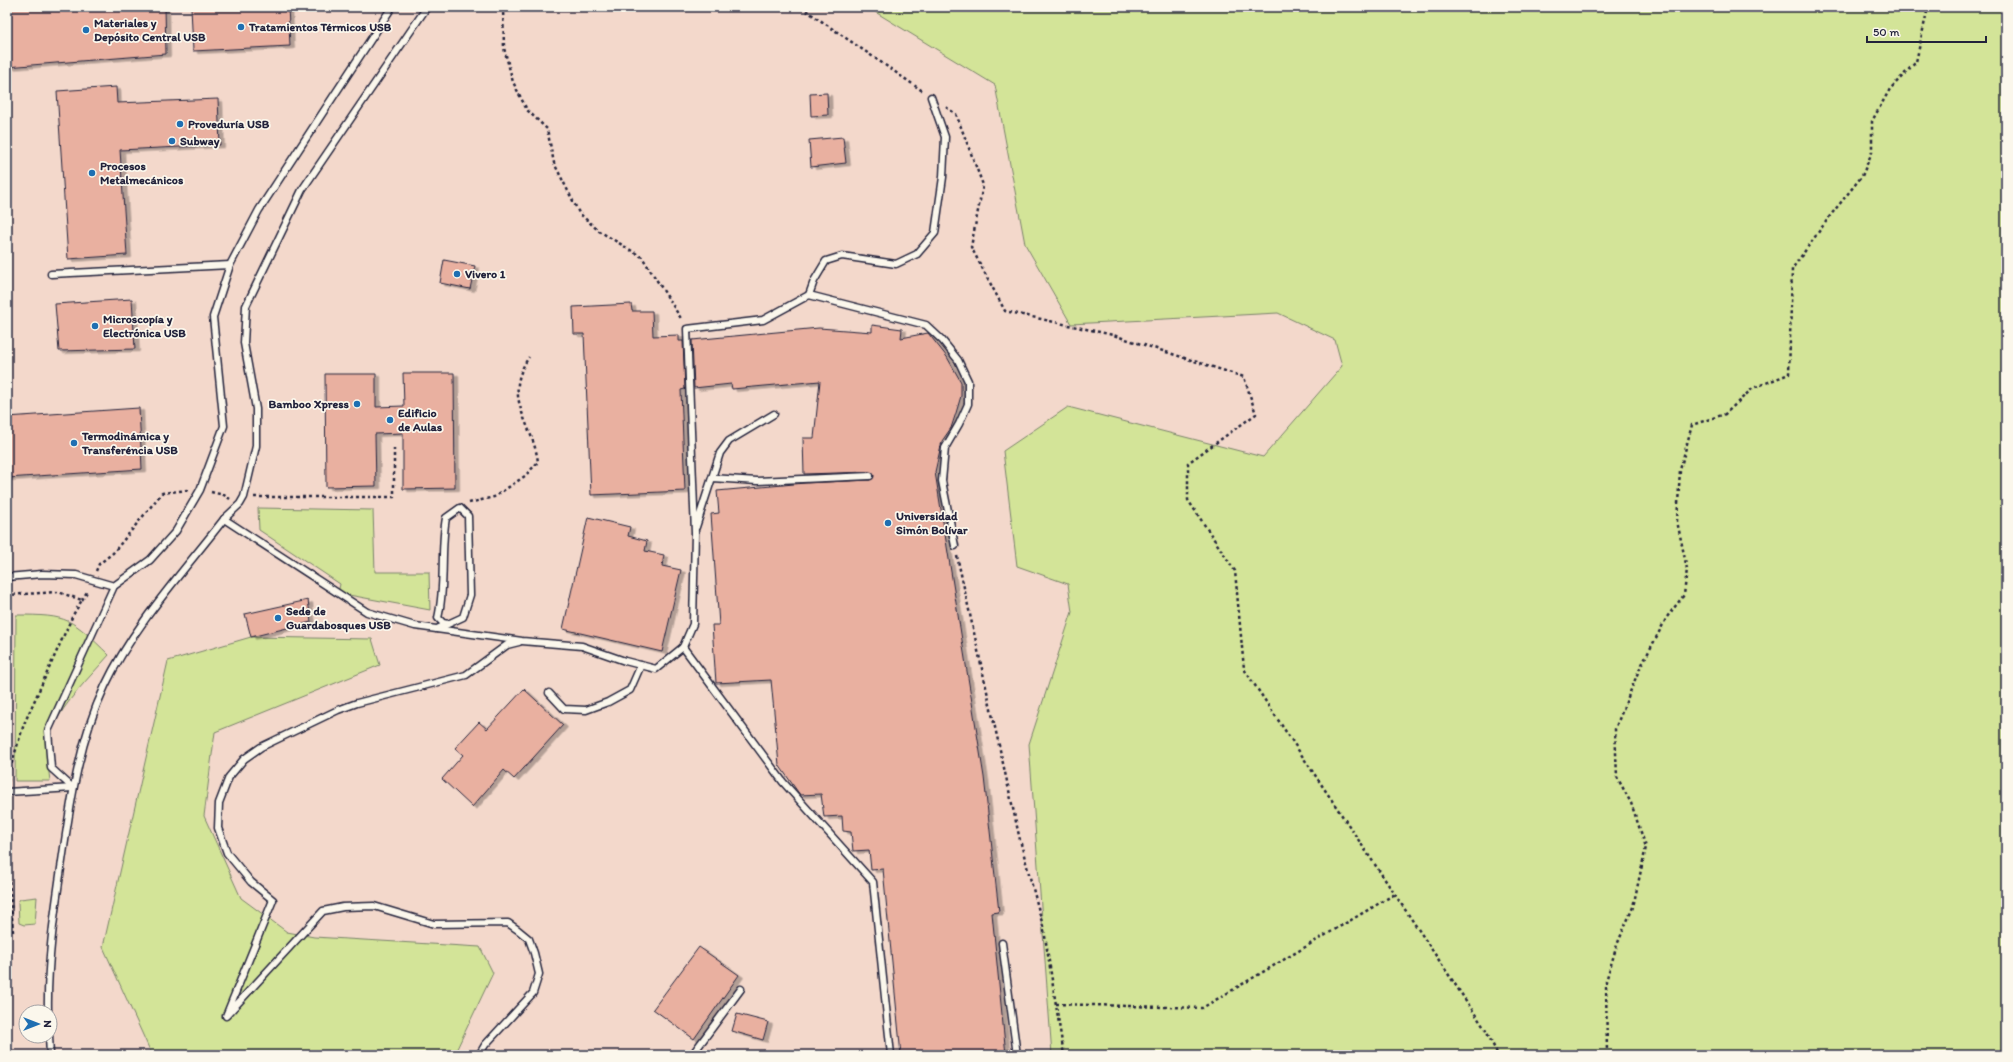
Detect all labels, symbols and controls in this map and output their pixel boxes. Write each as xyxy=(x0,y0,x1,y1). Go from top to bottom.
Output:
place label: Materiales y Depósito Central USB xyxy=(94,16,206,45)
scale bar xyxy=(1867,18,1986,44)
place label: Tratamientos Térmicos USB xyxy=(248,20,392,34)
marker: Tratamientos Térmicos USB xyxy=(236,22,246,32)
marker: Materiales y Depósito Central USB xyxy=(81,25,91,35)
text: 50 m xyxy=(1873,25,1899,39)
place label: Proveduría USB xyxy=(188,117,270,131)
marker: Proveduría USB xyxy=(175,119,185,129)
place label: Subway xyxy=(180,134,220,149)
marker: Subway xyxy=(167,136,177,146)
place label: Procesos Metalmecánicos xyxy=(100,159,184,187)
marker: Procesos Metalmecánicos xyxy=(87,168,97,178)
place label: Vivero 1 xyxy=(465,267,506,281)
marker: Vivero 1 xyxy=(452,269,462,279)
place label: Microscopía y Electrónica USB xyxy=(103,312,186,340)
marker: Microscopía y Electrónica USB xyxy=(90,321,100,331)
place label: Bamboo Xpress xyxy=(269,397,350,412)
marker: Bamboo Xpress xyxy=(352,399,362,409)
place label: Edificio de Aulas xyxy=(398,406,443,434)
marker: Edificio de Aulas xyxy=(385,415,395,425)
place label: Termodinámica y Transferéncia USB xyxy=(81,429,178,457)
marker: Termodinámica y Transferéncia USB xyxy=(69,438,79,448)
place label: Universidad Simón Bolívar xyxy=(896,509,968,537)
marker: Universidad Simón Bolívar xyxy=(883,518,893,528)
place label: Sede de Guardabosques USB xyxy=(286,604,391,633)
marker: Sede de Guardabosques USB xyxy=(273,613,283,623)
north arrow xyxy=(18,1004,58,1044)
text: N xyxy=(41,1020,54,1028)

